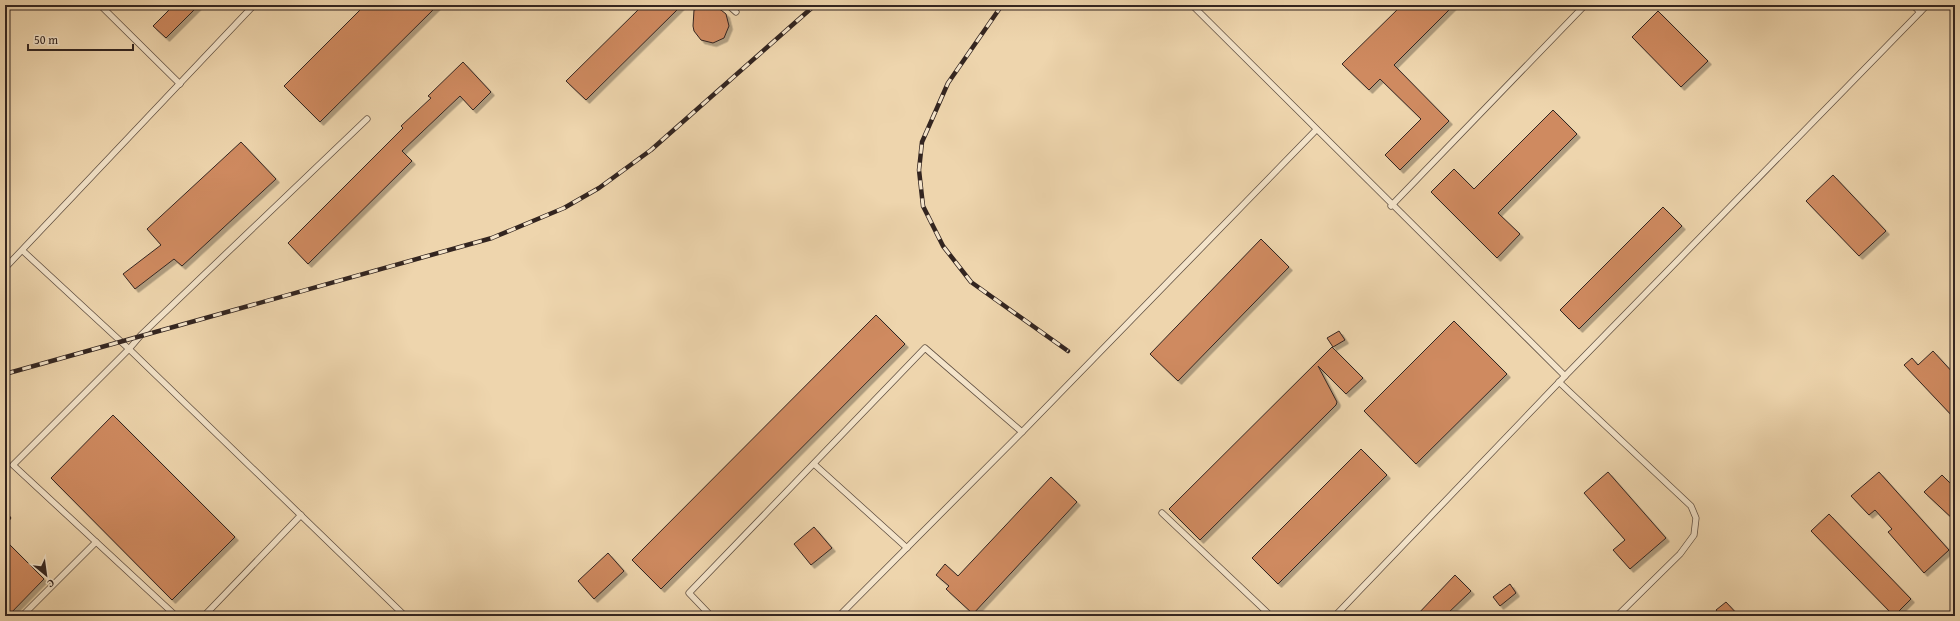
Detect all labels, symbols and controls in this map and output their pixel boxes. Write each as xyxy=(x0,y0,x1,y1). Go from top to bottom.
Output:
scale bar xyxy=(28,26,133,52)
text: 50 m xyxy=(34,31,58,48)
north arrow xyxy=(26,555,66,595)
text: С xyxy=(44,575,57,592)

